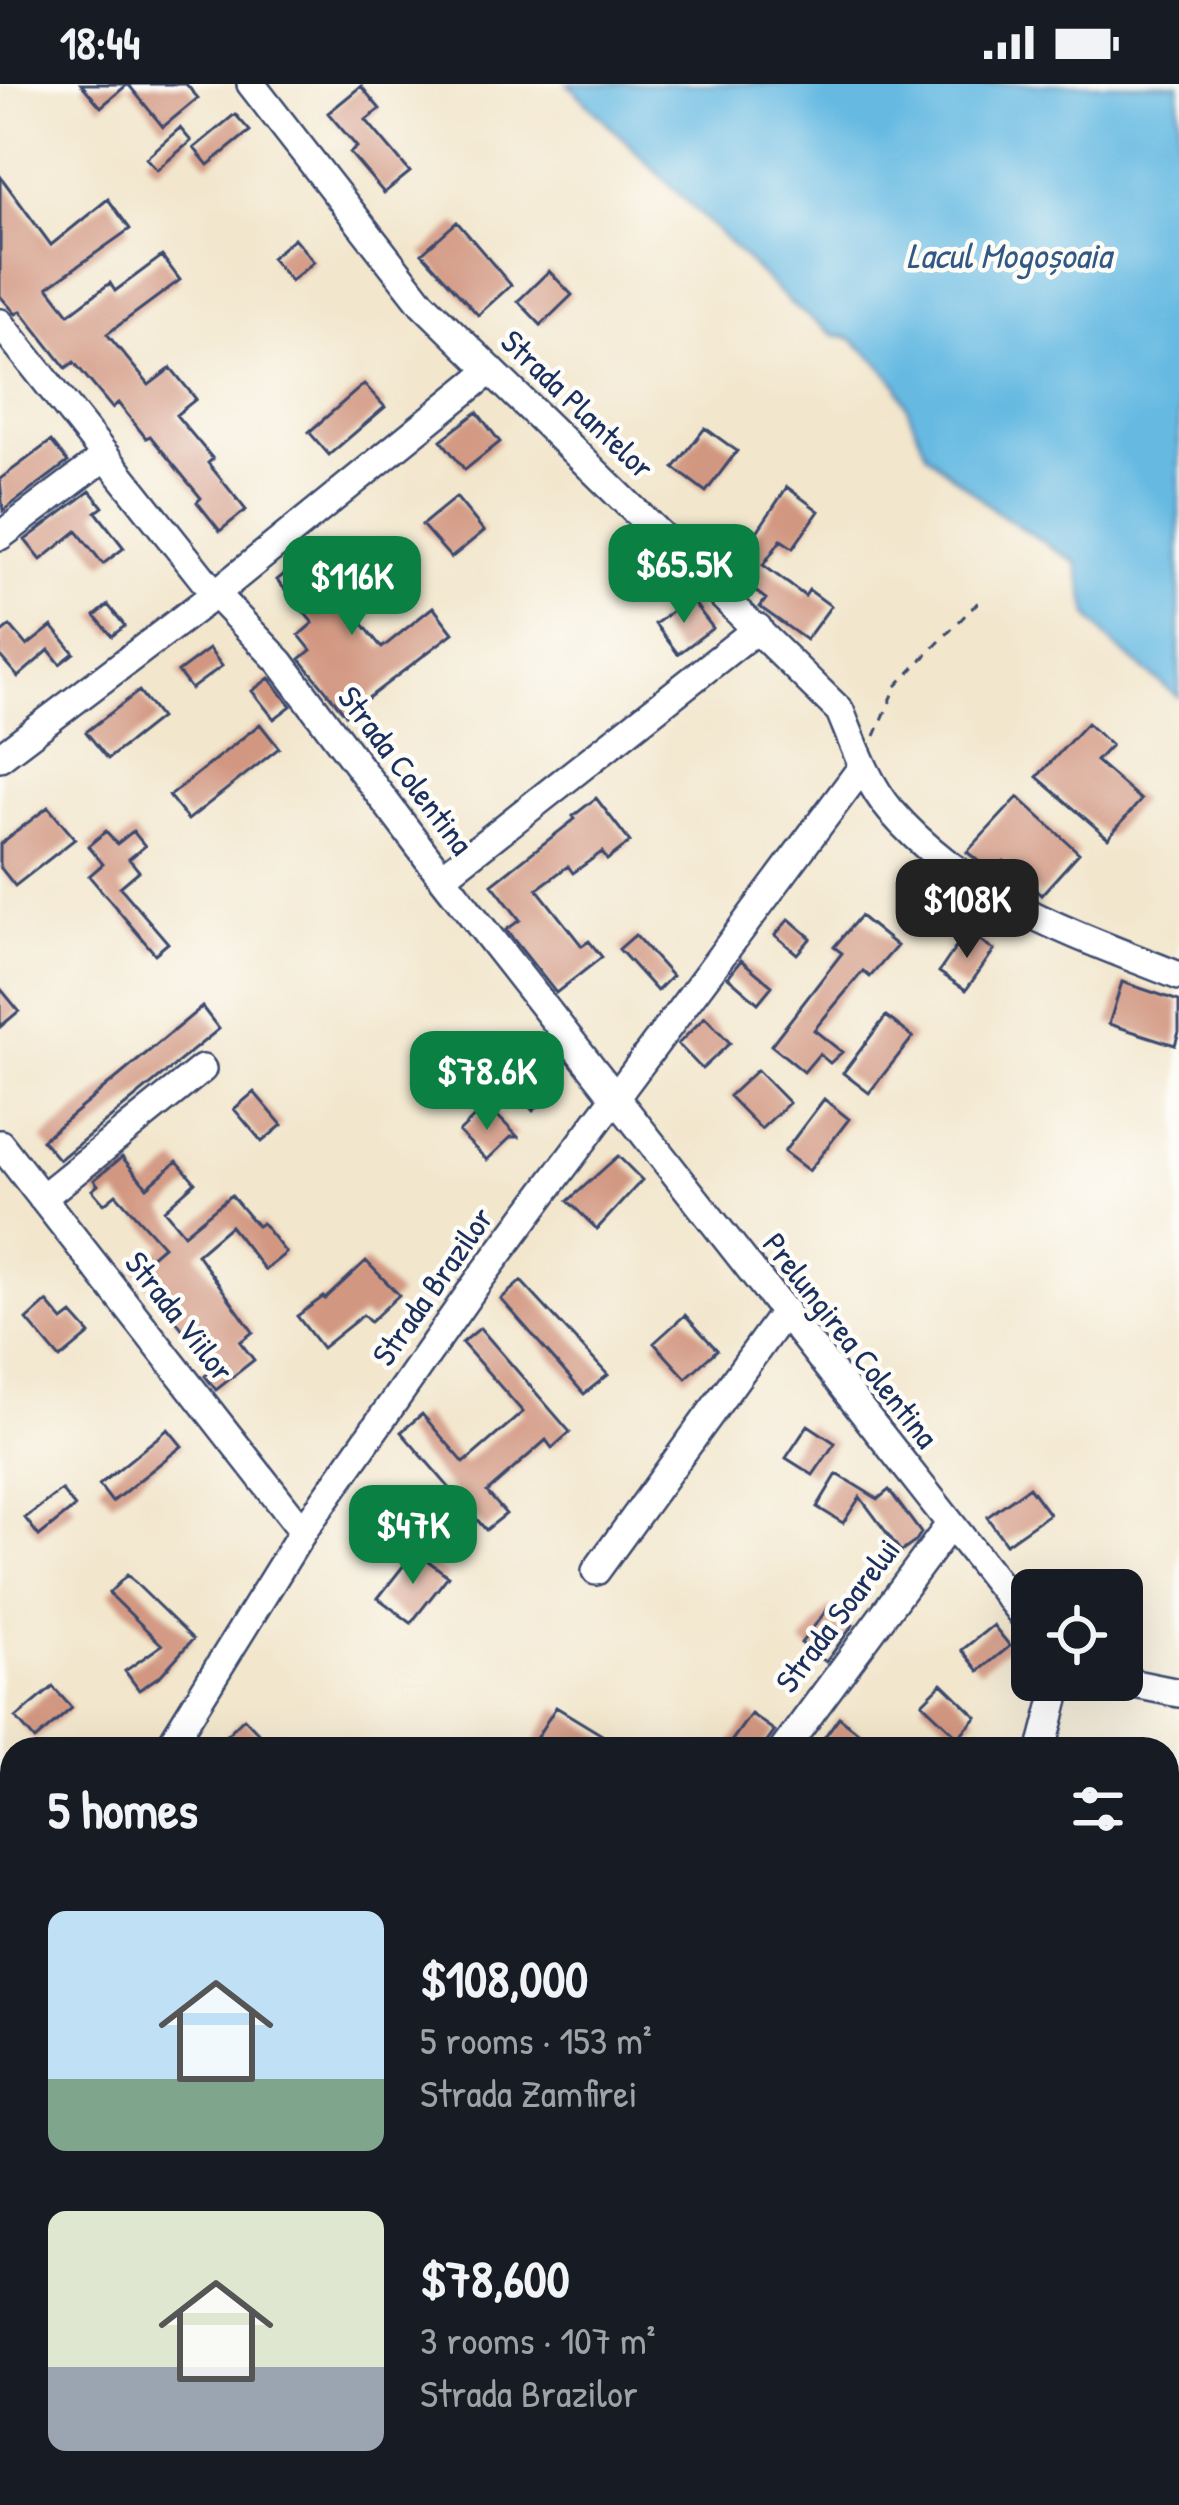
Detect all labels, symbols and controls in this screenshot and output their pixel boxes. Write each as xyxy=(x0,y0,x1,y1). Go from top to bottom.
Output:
text: 18:44 xyxy=(60,12,140,73)
water label: Lacul Mogoșoaia xyxy=(907,230,1115,280)
street label: Strada Plantelor xyxy=(492,320,664,489)
pin: $65.5K xyxy=(586,524,782,626)
pin: $116K xyxy=(268,536,436,638)
text: $65.5K xyxy=(635,536,733,589)
text: $116K xyxy=(310,548,394,601)
street label: Strada Colentina xyxy=(328,677,484,863)
pin: $108K xyxy=(883,859,1051,961)
text: $108K xyxy=(923,871,1011,924)
pin: $78.6K xyxy=(389,1031,585,1133)
text: $78.6K xyxy=(437,1043,537,1096)
street label: Strada Brazilor xyxy=(361,1198,503,1374)
street label: Prelungirea Colentina xyxy=(752,1223,949,1457)
street label: Strada Viilor xyxy=(115,1242,245,1390)
pin: $47K xyxy=(342,1485,484,1587)
text: $47K xyxy=(376,1497,450,1550)
street label: Strada Soarelui xyxy=(765,1529,909,1701)
map controls xyxy=(1011,1569,1143,1701)
button: locate xyxy=(1011,1569,1143,1701)
text: 5 homes xyxy=(48,1775,198,1844)
icon: filters xyxy=(1065,1776,1131,1842)
text: $108,000 xyxy=(420,1944,588,2013)
icon: home xyxy=(144,1959,288,2103)
text: 5 rooms · 153 m² xyxy=(420,2013,652,2066)
text: Strada Zamfirei xyxy=(420,2066,638,2119)
text: $78,600 xyxy=(420,2244,570,2313)
icon: home xyxy=(144,2259,288,2403)
text: 3 rooms · 107 m² xyxy=(420,2313,656,2366)
text: Strada Brazilor xyxy=(420,2366,638,2419)

